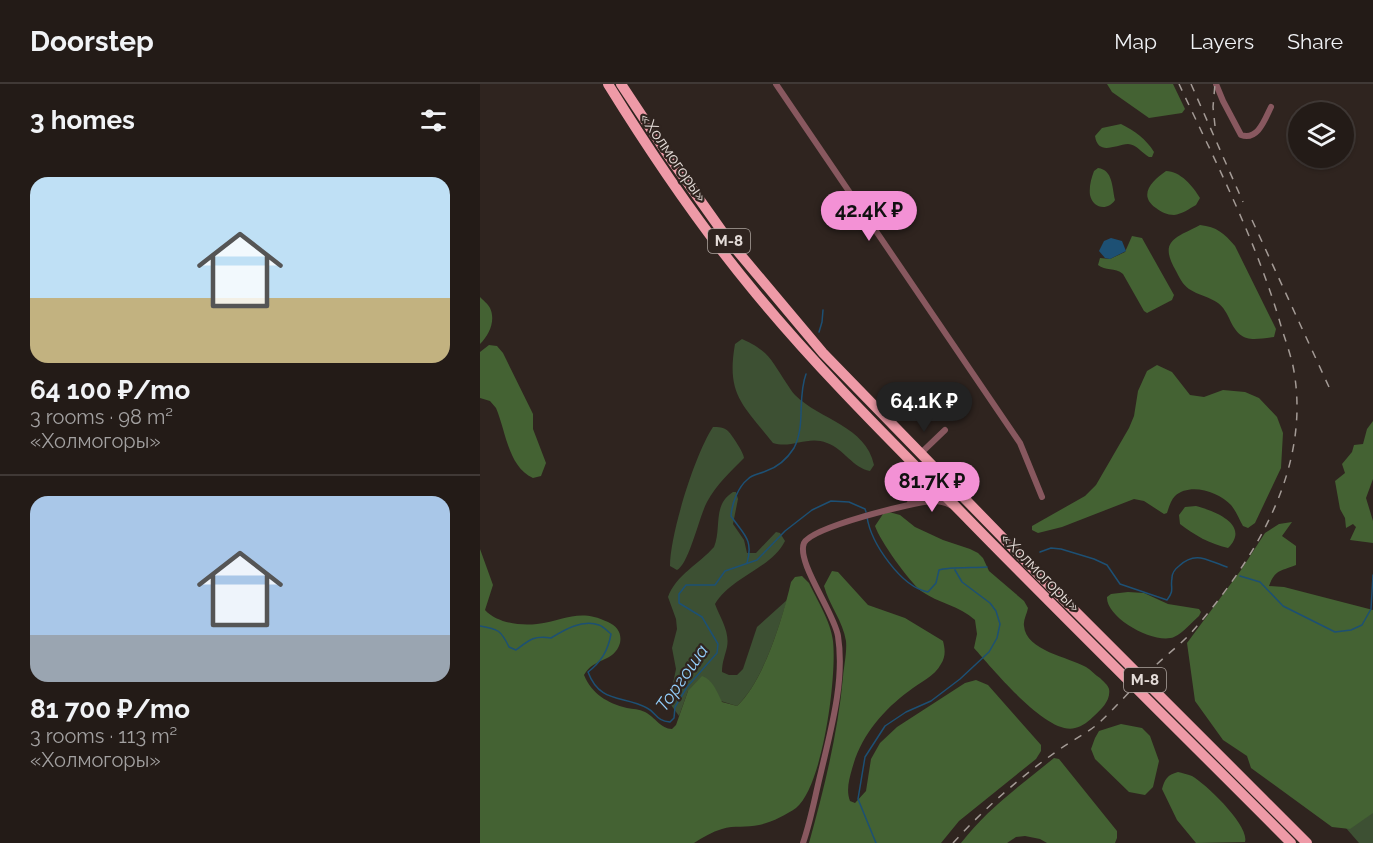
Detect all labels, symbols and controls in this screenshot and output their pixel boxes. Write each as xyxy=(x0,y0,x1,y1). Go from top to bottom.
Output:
text: Doorstep xyxy=(30,25,154,58)
text: Map xyxy=(1114,29,1157,54)
text: Layers xyxy=(1190,29,1254,54)
text: Share xyxy=(1287,29,1343,54)
map controls xyxy=(1288,102,1354,168)
button: layers xyxy=(1288,102,1354,168)
icon: filters xyxy=(417,104,450,137)
text: 3 homes xyxy=(30,105,135,135)
street label: «Холмогоры» xyxy=(636,109,711,206)
pin: 42.4K ₽ xyxy=(814,191,924,242)
text: 42.4K ₽ xyxy=(835,198,903,222)
icon: home xyxy=(186,216,294,324)
road number: М-8 xyxy=(708,229,750,253)
text: 64 100 ₽/mo xyxy=(30,375,190,405)
pin: 64.1K ₽ xyxy=(869,382,979,433)
text: 64.1K ₽ xyxy=(890,389,958,413)
text: 3 rooms · 98 m² xyxy=(30,405,173,429)
text: «Холмогоры» xyxy=(30,429,161,453)
pin: 81.7K ₽ xyxy=(877,462,987,513)
text: 81.7K ₽ xyxy=(899,469,965,493)
street label: «Холмогоры» xyxy=(997,529,1084,616)
icon: home xyxy=(186,535,294,643)
water label: Торгоша xyxy=(651,640,712,715)
road number: М-8 xyxy=(1124,668,1166,692)
text: 81 700 ₽/mo xyxy=(30,694,190,724)
text: 3 rooms · 113 m² xyxy=(30,724,177,748)
text: «Холмогоры» xyxy=(30,748,161,772)

